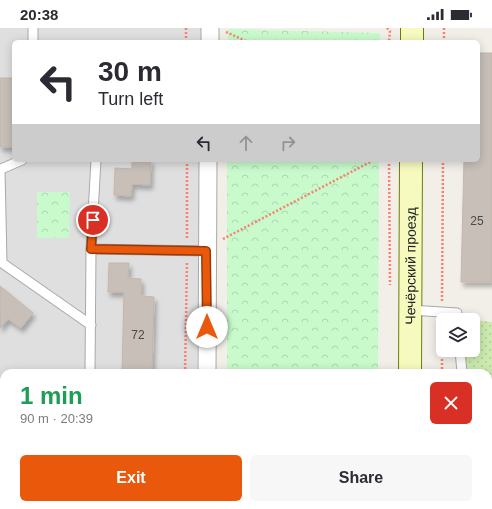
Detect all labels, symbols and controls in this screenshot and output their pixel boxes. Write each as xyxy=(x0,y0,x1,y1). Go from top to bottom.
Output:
text: 20:38 xyxy=(20,6,58,23)
icon: left xyxy=(32,56,84,108)
text: 30 m xyxy=(98,56,162,87)
text: Turn left xyxy=(98,89,163,109)
icon: left xyxy=(193,132,215,154)
icon: ahead xyxy=(235,132,257,154)
icon: right xyxy=(277,132,299,154)
pin xyxy=(76,203,110,237)
street label: Чечёрский проезд xyxy=(402,207,419,325)
icon: arrive xyxy=(82,209,104,231)
house number: 25 xyxy=(470,214,484,228)
position arrow xyxy=(186,306,228,348)
map controls xyxy=(436,313,480,357)
button: layers xyxy=(436,313,480,357)
house number: 72 xyxy=(131,328,145,342)
text: 1 min xyxy=(20,382,83,409)
button: close xyxy=(430,382,472,424)
text: 90 m · 20:39 xyxy=(20,411,93,426)
button: Exit xyxy=(20,455,242,501)
button: Share xyxy=(250,455,472,501)

